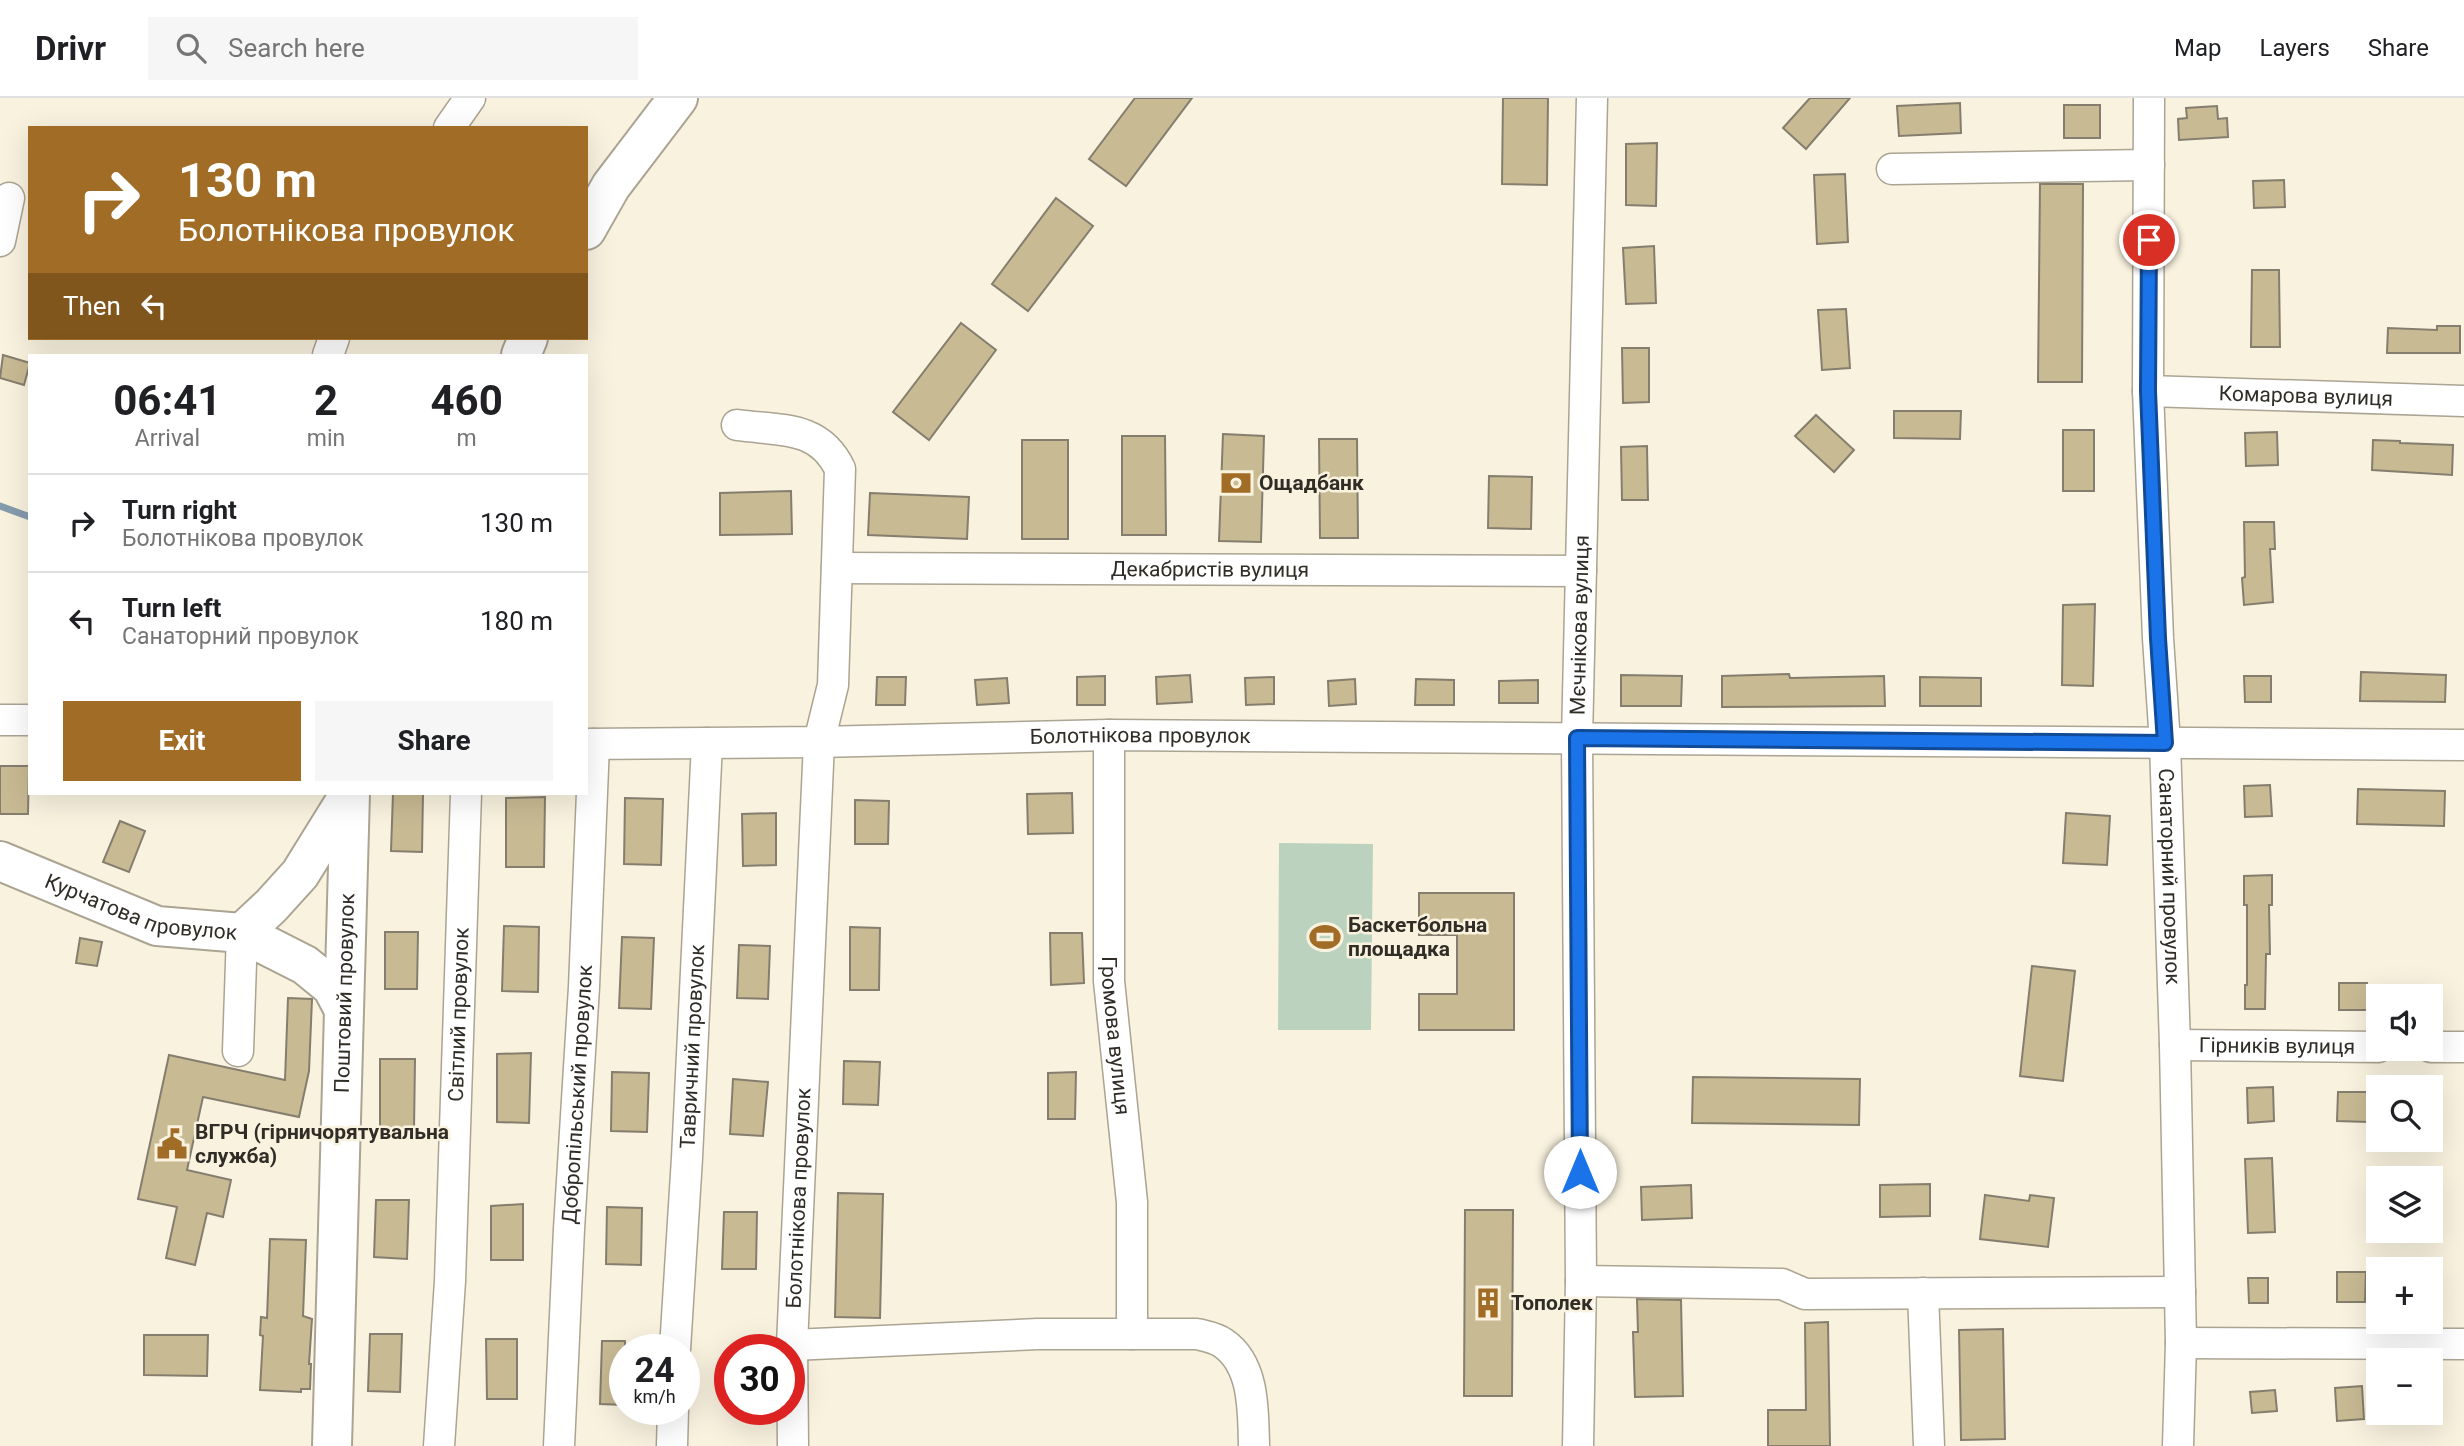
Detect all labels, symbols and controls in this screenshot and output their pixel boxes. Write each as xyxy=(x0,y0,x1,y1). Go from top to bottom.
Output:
search box xyxy=(148,17,638,80)
text: Drivr xyxy=(35,29,106,68)
icon: search xyxy=(172,29,210,67)
text: Search here xyxy=(228,33,365,63)
text: Map xyxy=(2174,34,2222,62)
text: Layers xyxy=(2260,34,2330,62)
text: Share xyxy=(2368,34,2429,62)
text: 130 m xyxy=(178,152,317,209)
icon: right xyxy=(63,154,154,245)
pin xyxy=(2119,210,2179,270)
text: Болотнікова провулок xyxy=(178,211,514,249)
icon: arrive xyxy=(2130,221,2168,259)
icon: left xyxy=(135,287,173,325)
text: Then xyxy=(63,291,121,321)
text: 06:41 xyxy=(113,376,221,425)
text: 2 xyxy=(314,376,338,425)
text: 460 xyxy=(430,376,503,425)
street label: Комарова вулиця xyxy=(2218,381,2393,411)
text: Arrival xyxy=(135,425,200,452)
text: min xyxy=(307,425,345,452)
text: m xyxy=(457,425,477,452)
bank icon: Ощадбанк xyxy=(1219,466,1253,500)
place label: Ощадбанк xyxy=(1259,471,1364,495)
text: Turn right xyxy=(122,495,237,525)
icon: right xyxy=(63,504,101,542)
text: 130 m xyxy=(480,508,553,538)
text: Болотнікова провулок xyxy=(122,525,364,552)
street label: Мєчнікова вулиця xyxy=(1566,535,1594,715)
street label: Декабристів вулиця xyxy=(1111,557,1309,582)
text: Turn left xyxy=(122,593,221,623)
icon: left xyxy=(63,602,101,640)
text: 180 m xyxy=(480,606,553,636)
text: Санаторний провулок xyxy=(122,623,359,650)
button: Exit xyxy=(63,701,301,781)
button: Share xyxy=(315,701,553,781)
street label: Болотнікова провулок xyxy=(1030,723,1251,749)
street label: Санаторний провулок xyxy=(2154,768,2185,986)
street label: Курчатова провулок xyxy=(41,869,239,945)
street label: Поштовий провулок xyxy=(330,892,359,1093)
place label: Баскетбольна площадка xyxy=(1348,913,1487,961)
sports icon: Баскетбольна площадка xyxy=(1308,920,1342,954)
street label: Світлий провулок xyxy=(444,926,474,1102)
street label: Тавричний провулок xyxy=(675,943,709,1149)
street label: Громова вулиця xyxy=(1097,956,1135,1116)
street label: Добропільський провулок xyxy=(557,964,597,1225)
map controls xyxy=(2366,984,2443,1425)
button: sound xyxy=(2366,984,2443,1061)
street label: Гірників вулиця xyxy=(2199,1033,2355,1059)
button: search xyxy=(2366,1075,2443,1152)
street label: Болотнікова провулок xyxy=(782,1087,816,1309)
place label: ВГРЧ (гірничорятувальна служба) xyxy=(195,1120,449,1168)
public building icon: ВГРЧ (гірничорятувальна служба) xyxy=(155,1127,189,1161)
position arrow xyxy=(1543,1135,1617,1209)
button: layers xyxy=(2366,1166,2443,1243)
button: + xyxy=(2366,1257,2443,1334)
building icon: Тополек xyxy=(1471,1286,1505,1320)
place label: Тополек xyxy=(1511,1291,1593,1315)
speed limit sign: 30 xyxy=(714,1334,805,1425)
button: − xyxy=(2366,1348,2443,1425)
text: 24 xyxy=(634,1350,675,1391)
text: km/h xyxy=(633,1386,676,1407)

